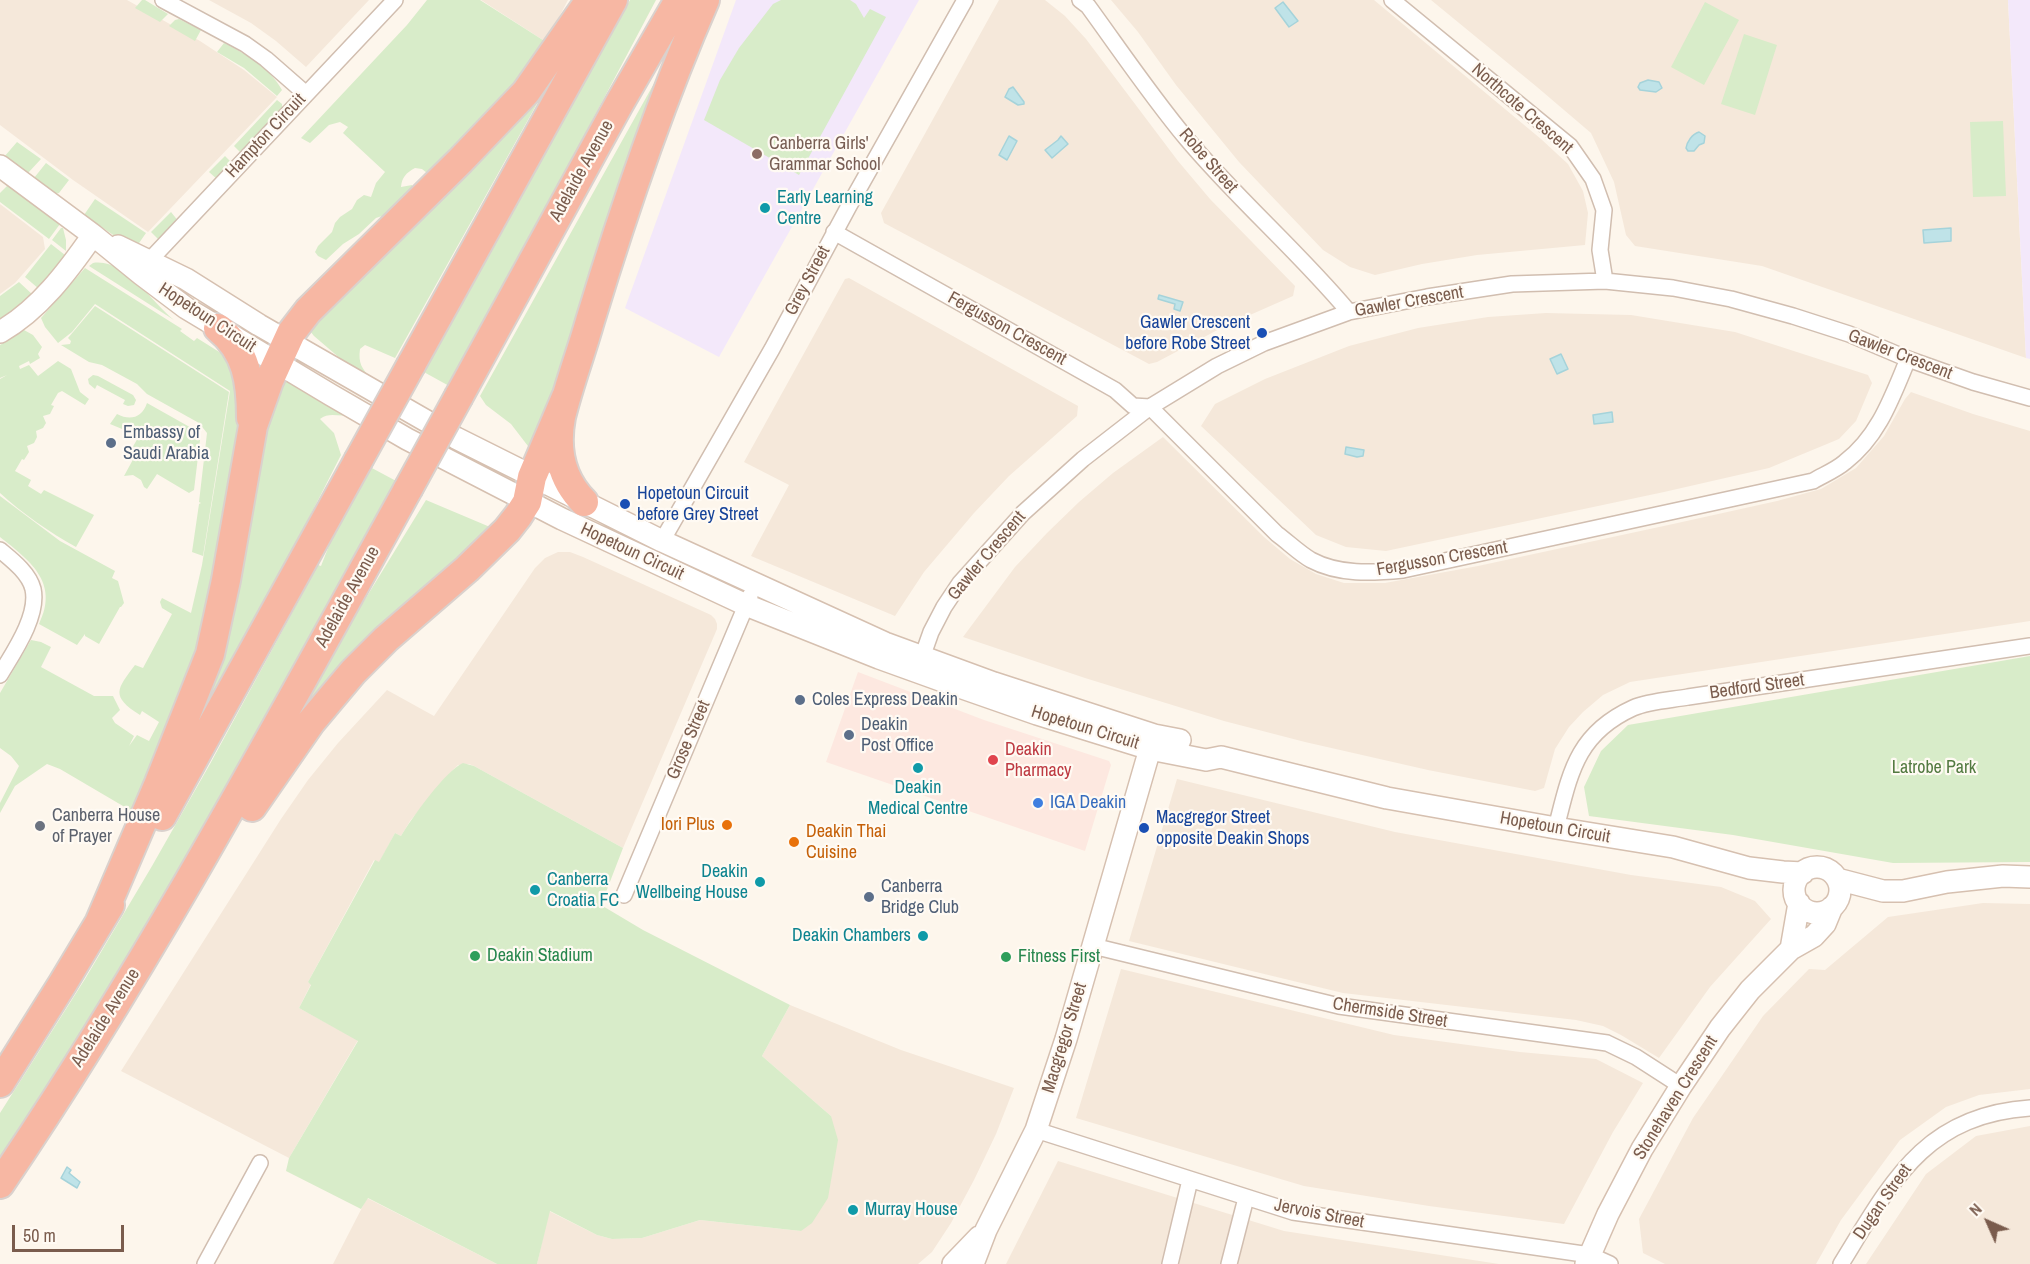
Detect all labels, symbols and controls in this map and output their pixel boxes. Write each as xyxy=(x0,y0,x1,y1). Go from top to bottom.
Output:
street label: Northcote Crescent xyxy=(1467,59,1577,159)
street label: Hampton Circuit xyxy=(221,89,311,183)
street label: Adelaide Avenue xyxy=(545,117,619,225)
street label: Robe Street xyxy=(1174,124,1242,198)
place label: Canberra Girls' Grammar School xyxy=(769,133,881,176)
marker: Canberra Girls' Grammar School xyxy=(750,147,764,161)
place label: Early Learning Centre xyxy=(777,187,873,230)
marker: Early Learning Centre xyxy=(758,201,772,215)
street label: Grey Street xyxy=(781,243,835,319)
street label: Hopetoun Circuit xyxy=(154,279,260,357)
street label: Gawler Crescent xyxy=(1353,282,1465,322)
street label: Fergusson Crescent xyxy=(944,288,1070,370)
place label: Gawler Crescent before Robe Street xyxy=(1125,312,1250,354)
street label: Gawler Crescent xyxy=(1845,325,1955,385)
marker: Gawler Crescent before Robe Street xyxy=(1255,326,1269,340)
place label: Embassy of Saudi Arabia xyxy=(123,422,209,464)
marker: Embassy of Saudi Arabia xyxy=(104,436,118,450)
place label: Hopetoun Circuit before Grey Street xyxy=(637,483,758,526)
marker: Hopetoun Circuit before Grey Street xyxy=(618,497,632,511)
street label: Gawler Crescent xyxy=(943,507,1031,605)
street label: Hopetoun Circuit xyxy=(577,519,687,585)
street label: Fergusson Crescent xyxy=(1375,537,1509,581)
street label: Adelaide Avenue xyxy=(311,543,385,651)
street label: Bedford Street xyxy=(1708,670,1806,704)
place label: Coles Express Deakin xyxy=(812,689,958,711)
marker: Coles Express Deakin xyxy=(793,693,807,707)
street label: Grose Street xyxy=(663,697,715,783)
street label: Hopetoun Circuit xyxy=(1028,701,1142,755)
place label: Deakin Post Office xyxy=(861,714,934,756)
marker: Deakin Post Office xyxy=(842,728,856,742)
place label: Deakin Pharmacy xyxy=(1005,739,1071,782)
marker: Deakin Pharmacy xyxy=(986,753,1000,767)
park label: Latrobe Park xyxy=(1892,757,1976,779)
marker: Deakin Medical Centre xyxy=(911,761,925,775)
place label: Deakin Medical Centre xyxy=(868,777,968,820)
place label: IGA Deakin xyxy=(1050,792,1126,814)
marker: IGA Deakin xyxy=(1031,796,1045,810)
place label: Canberra House of Prayer xyxy=(52,805,160,848)
place label: Macgregor Street opposite Deakin Shops xyxy=(1156,807,1309,850)
street label: Hopetoun Circuit xyxy=(1498,808,1612,848)
place label: Iori Plus xyxy=(661,814,715,836)
marker: Iori Plus xyxy=(720,818,734,832)
marker: Canberra House of Prayer xyxy=(33,819,47,833)
place label: Deakin Thai Cuisine xyxy=(806,821,886,864)
marker: Macgregor Street opposite Deakin Shops xyxy=(1137,821,1151,835)
marker: Deakin Thai Cuisine xyxy=(787,835,801,849)
place label: Deakin Wellbeing House xyxy=(636,861,748,904)
place label: Canberra Croatia FC xyxy=(547,869,619,912)
marker: Deakin Wellbeing House xyxy=(753,875,767,889)
place label: Canberra Bridge Club xyxy=(881,876,959,918)
marker: Canberra Croatia FC xyxy=(528,883,542,897)
marker: Canberra Bridge Club xyxy=(862,890,876,904)
place label: Deakin Chambers xyxy=(792,925,911,947)
marker: Deakin Chambers xyxy=(916,929,930,943)
place label: Deakin Stadium xyxy=(487,945,593,967)
place label: Fitness First xyxy=(1018,946,1100,968)
marker: Deakin Stadium xyxy=(468,949,482,963)
marker: Fitness First xyxy=(999,950,1013,964)
street label: Adelaide Avenue xyxy=(67,965,145,1071)
street label: Macgregor Street xyxy=(1038,980,1092,1096)
street label: Chermside Street xyxy=(1331,993,1449,1033)
street label: Stonehaven Crescent xyxy=(1629,1032,1723,1164)
street label: Dugan Street xyxy=(1849,1160,1917,1244)
north arrow xyxy=(1958,1192,2018,1252)
street label: Jervois Street xyxy=(1272,1195,1366,1233)
text: N xyxy=(1964,1198,1986,1220)
place label: Murray House xyxy=(865,1199,958,1221)
marker: Murray House xyxy=(846,1203,860,1217)
scale bar xyxy=(15,1213,128,1251)
text: 50 m xyxy=(23,1223,56,1248)

